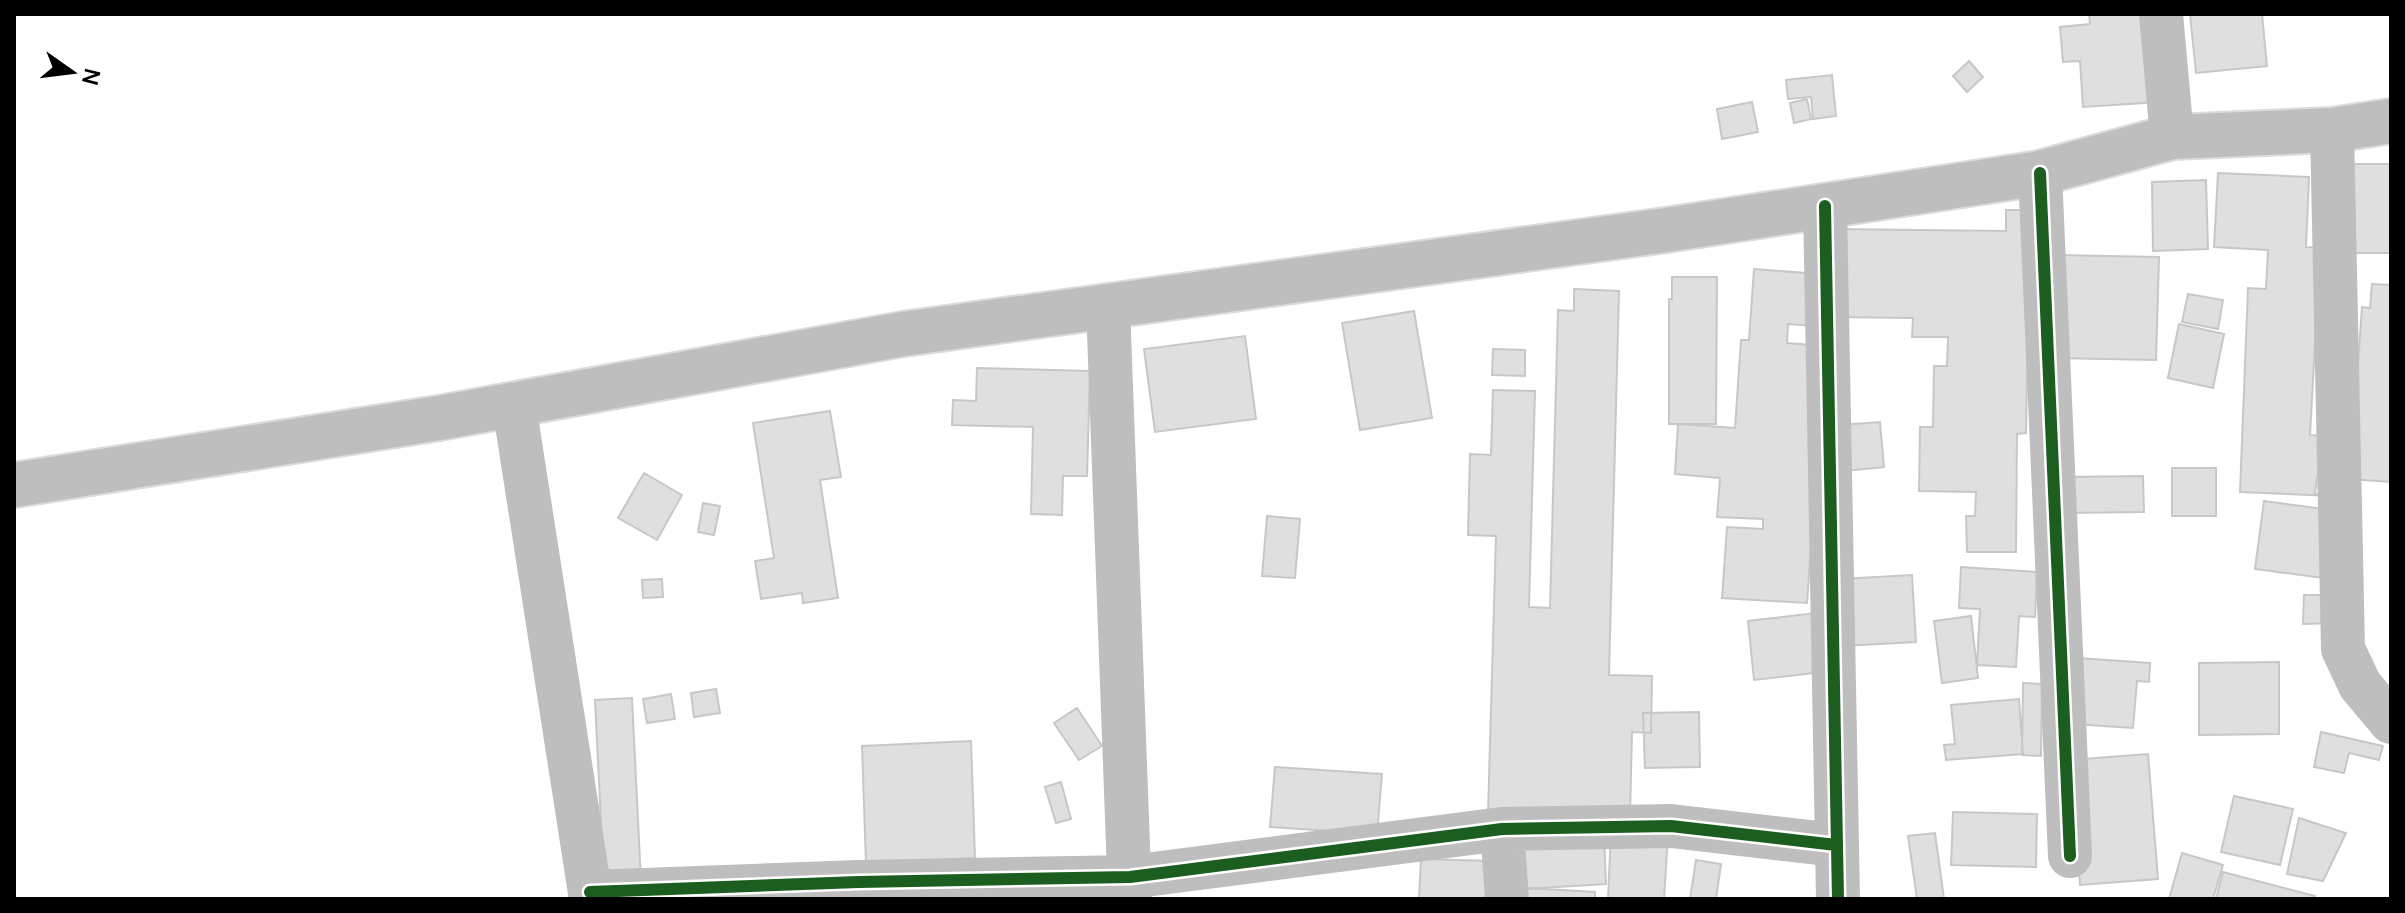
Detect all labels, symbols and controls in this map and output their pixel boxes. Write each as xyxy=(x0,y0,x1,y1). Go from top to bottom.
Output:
north arrow xyxy=(32,32,112,112)
text: N xyxy=(75,66,108,88)

